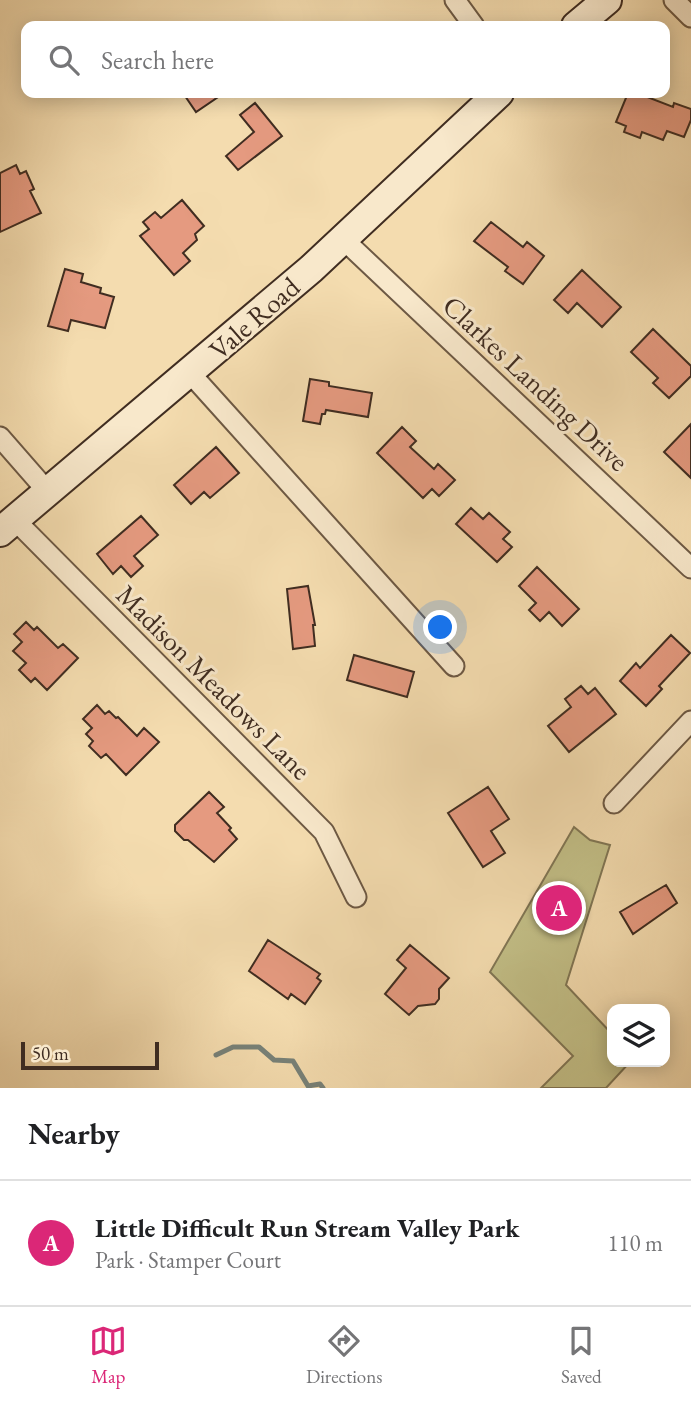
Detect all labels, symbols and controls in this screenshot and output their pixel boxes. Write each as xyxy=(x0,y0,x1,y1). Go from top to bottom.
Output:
search box xyxy=(21,21,670,98)
icon: search xyxy=(45,41,83,79)
text: Search here xyxy=(101,43,214,77)
street label: Vale Road xyxy=(201,268,308,367)
street label: Clarkes Landing Drive xyxy=(435,287,637,479)
street label: Madison Meadows Lane xyxy=(109,577,319,787)
your location xyxy=(423,610,457,644)
pin: A xyxy=(536,882,582,934)
map controls xyxy=(607,1004,670,1067)
button: layers xyxy=(607,1004,670,1067)
scale bar xyxy=(21,1039,159,1071)
text: 50 m xyxy=(32,1041,69,1066)
text: Nearby xyxy=(28,1114,120,1153)
text: Little Difficult Run Stream Valley Park xyxy=(95,1211,519,1245)
text: A xyxy=(43,1228,59,1258)
text: 110 m xyxy=(607,1228,663,1258)
text: Park · Stamper Court xyxy=(95,1245,281,1275)
tab: Map xyxy=(89,1322,127,1389)
tab: Directions xyxy=(306,1322,382,1389)
tab: Saved xyxy=(561,1322,602,1389)

